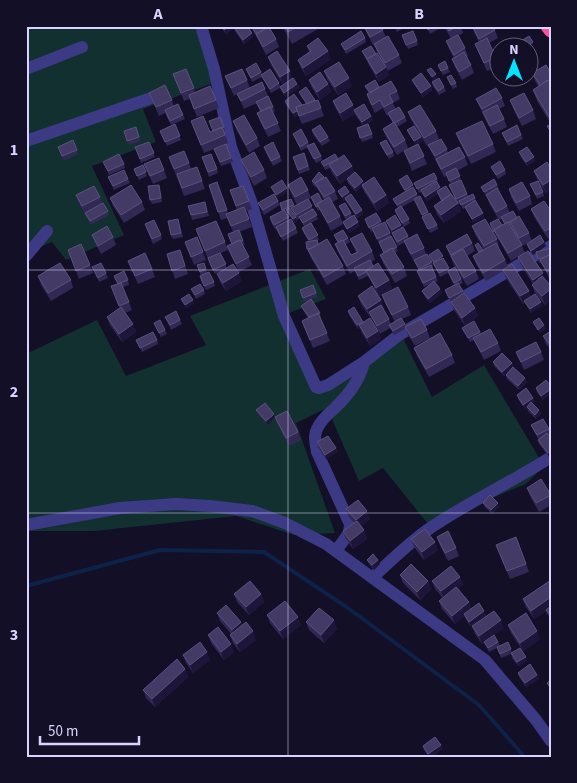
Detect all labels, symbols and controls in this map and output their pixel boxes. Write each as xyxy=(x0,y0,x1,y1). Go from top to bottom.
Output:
text: A xyxy=(152,3,163,25)
text: B xyxy=(414,3,424,25)
north arrow xyxy=(490,38,540,88)
text: N xyxy=(509,40,519,60)
text: 1 xyxy=(10,139,18,161)
text: 2 xyxy=(10,381,18,403)
text: 3 xyxy=(10,624,18,646)
scale bar xyxy=(40,713,139,745)
text: 50 m xyxy=(48,721,78,742)

